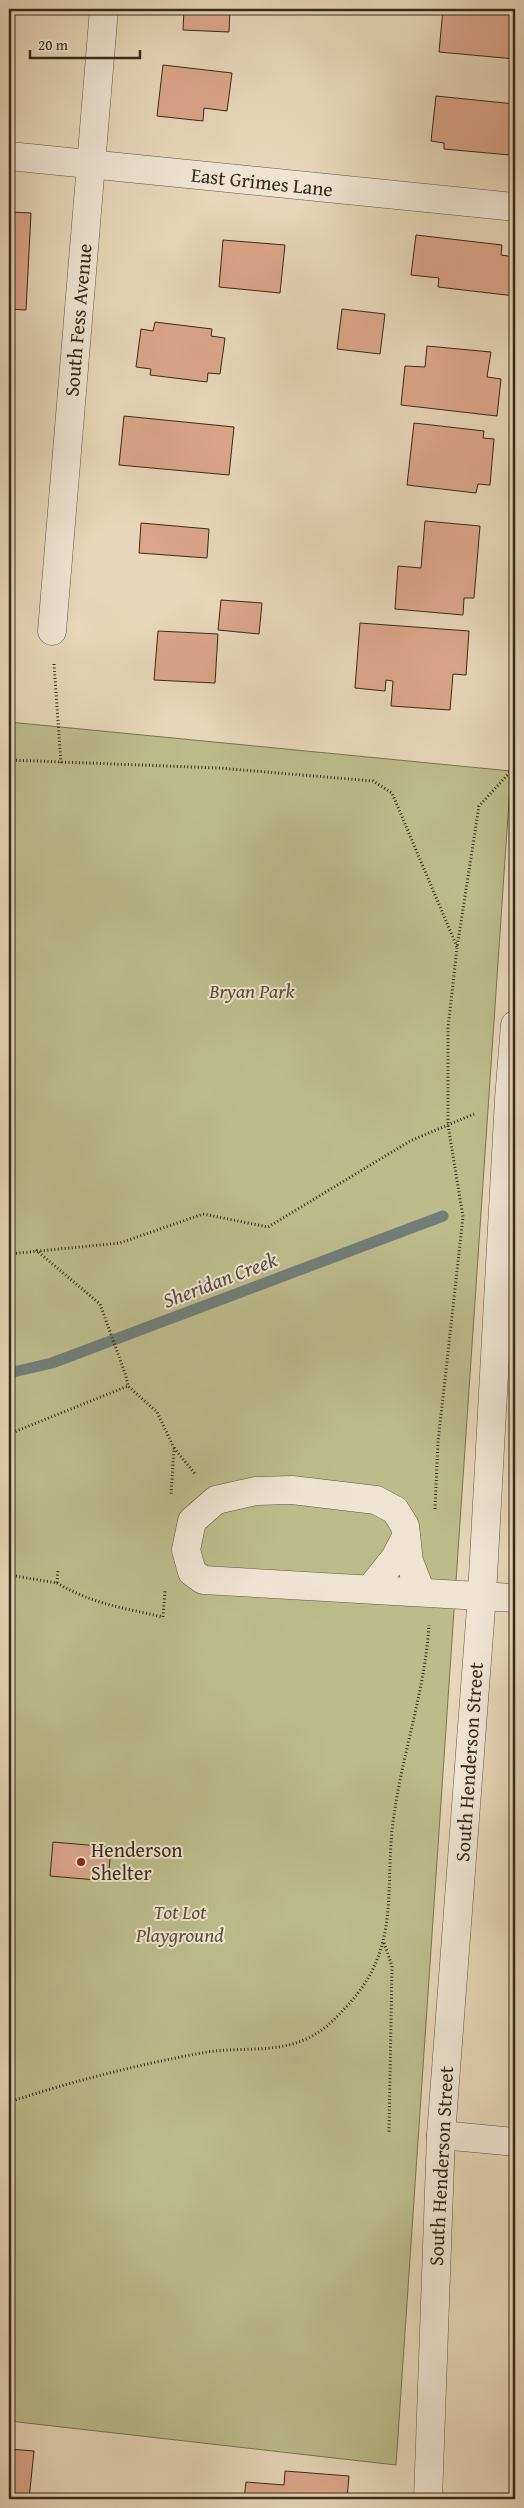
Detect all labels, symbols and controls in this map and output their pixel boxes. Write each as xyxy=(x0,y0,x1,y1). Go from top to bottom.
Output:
scale bar xyxy=(30,28,140,60)
text: 20 m xyxy=(38,34,69,55)
street label: East Grimes Lane xyxy=(190,160,334,203)
street label: South Fess Avenue xyxy=(56,242,99,398)
park label: Bryan Park xyxy=(208,976,296,1005)
water label: Sheridan Creek xyxy=(158,1243,282,1316)
street label: South Henderson Street xyxy=(447,1661,490,1863)
place label: Henderson Shelter xyxy=(91,1835,183,1887)
marker: Henderson Shelter xyxy=(75,1856,87,1868)
park label: Tot Lot Playground xyxy=(135,1897,224,1949)
street label: South Henderson Street xyxy=(421,2065,460,2267)

